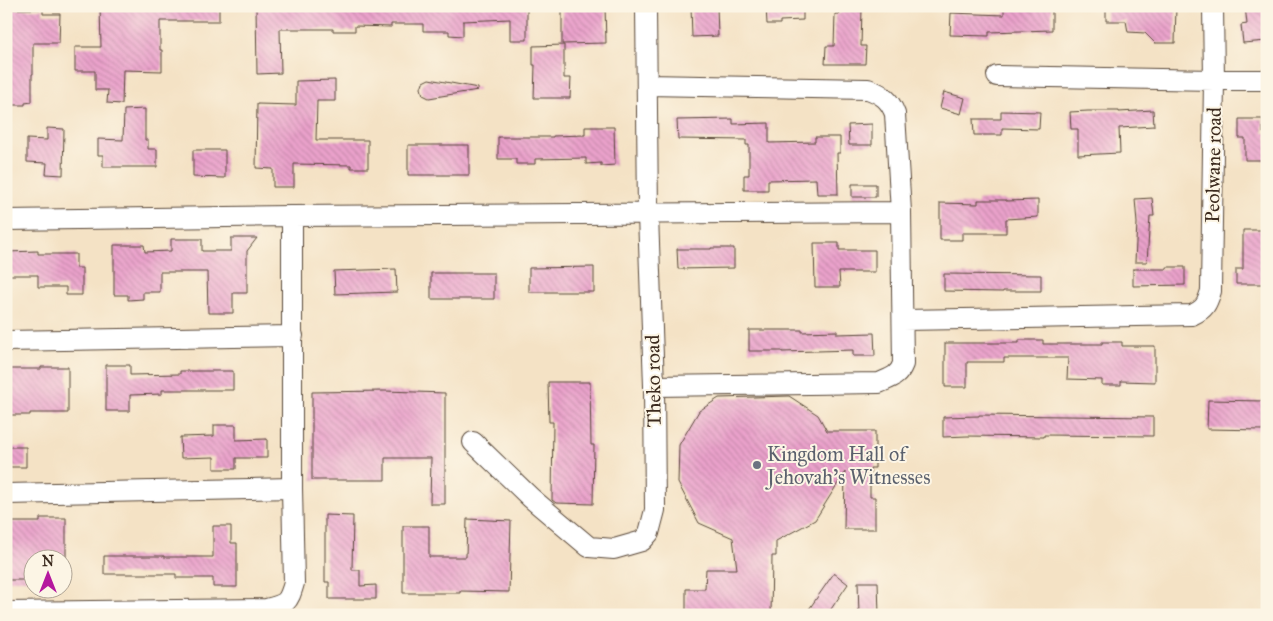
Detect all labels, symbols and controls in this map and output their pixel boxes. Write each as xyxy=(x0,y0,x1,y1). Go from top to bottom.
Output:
street label: Peolwane road xyxy=(1200,107,1226,223)
street label: Theko road xyxy=(640,334,666,428)
place label: Kingdom Hall of Jehovah's Witnesses xyxy=(765,442,930,490)
marker: Kingdom Hall of Jehovah's Witnesses xyxy=(751,459,763,471)
north arrow xyxy=(22,548,72,598)
text: N xyxy=(42,553,54,570)

